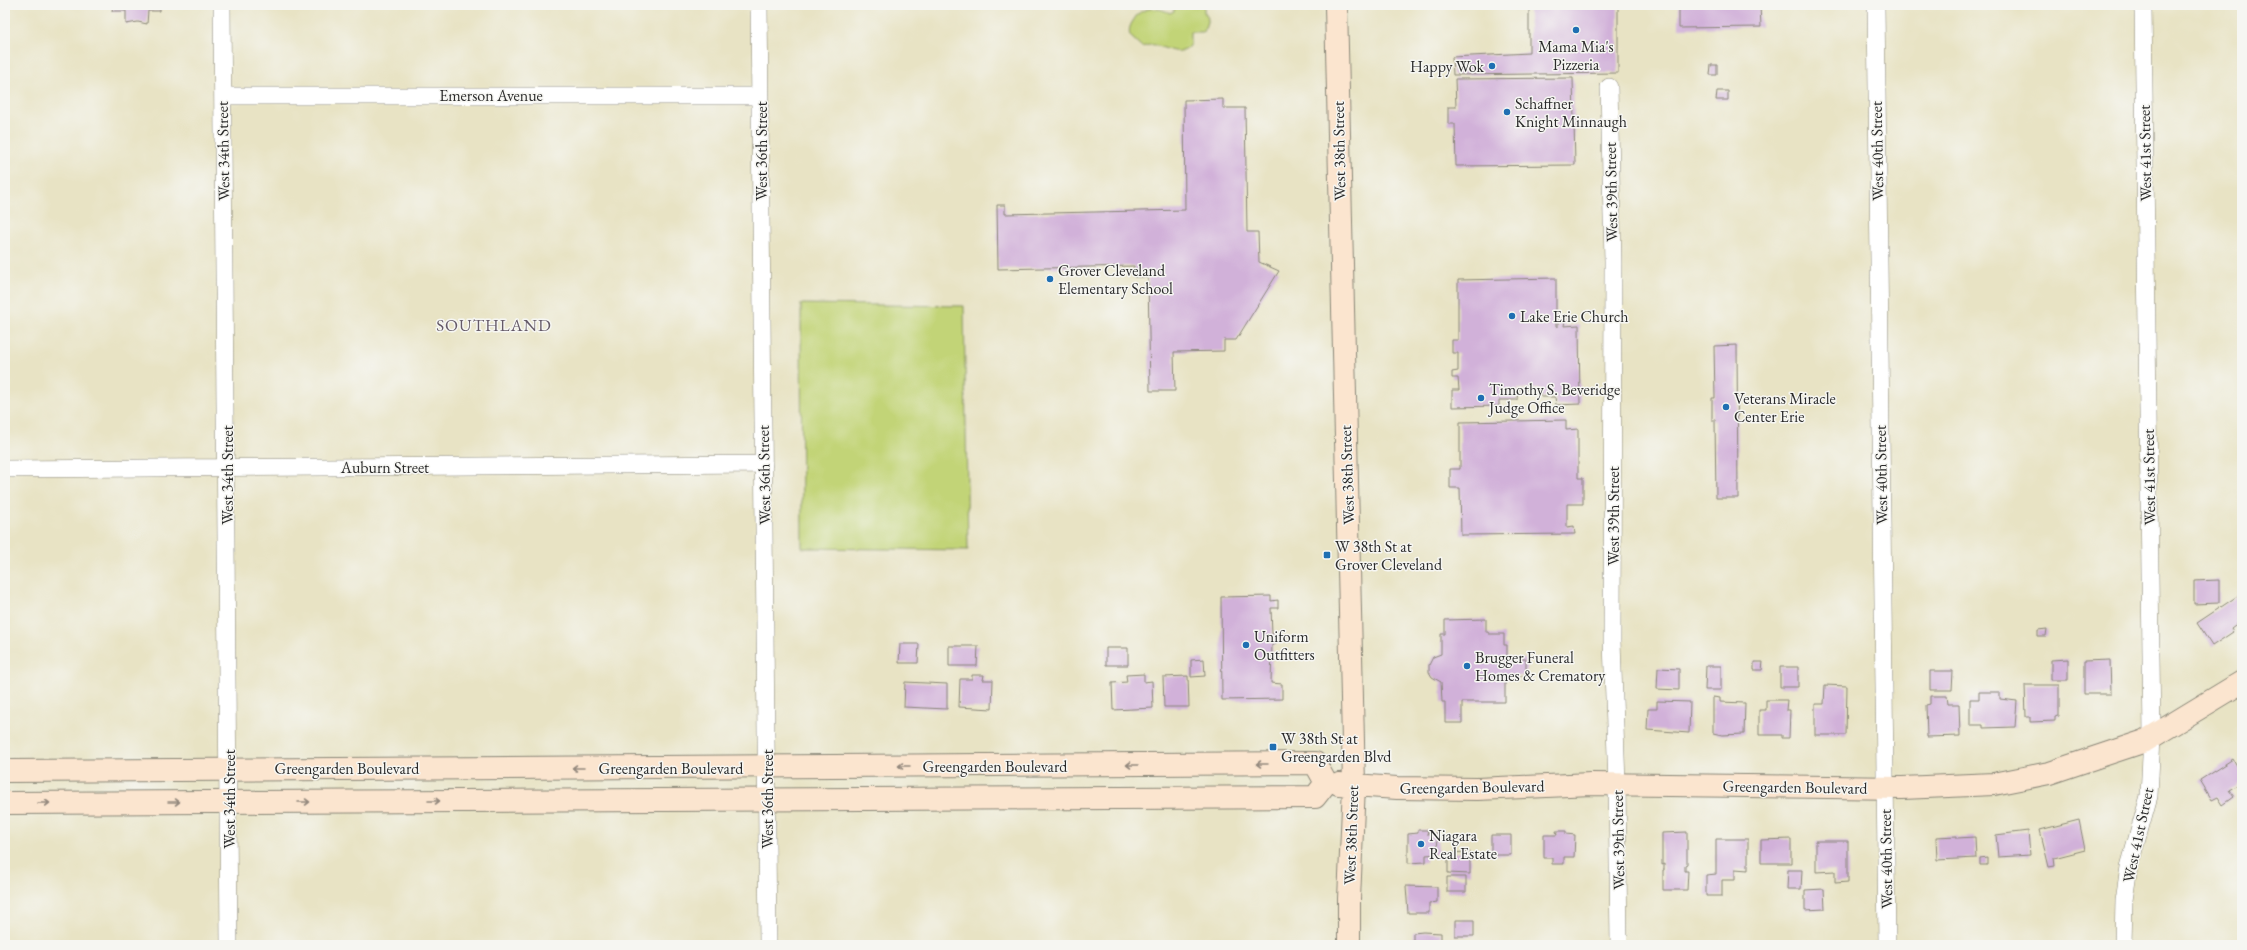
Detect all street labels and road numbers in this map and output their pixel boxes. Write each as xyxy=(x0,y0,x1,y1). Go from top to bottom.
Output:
street label: Emerson Avenue xyxy=(439,85,543,106)
street label: West 34th Street xyxy=(212,101,234,201)
street label: West 36th Street xyxy=(751,101,772,201)
street label: West 38th Street xyxy=(1328,101,1350,201)
street label: West 40th Street xyxy=(1866,101,1888,201)
street label: West 41st Street xyxy=(2134,105,2156,201)
street label: West 39th Street xyxy=(1600,142,1622,242)
street label: West 34th Street xyxy=(217,425,238,525)
street label: West 36th Street xyxy=(753,425,775,525)
street label: West 38th Street xyxy=(1335,425,1359,525)
street label: West 40th Street xyxy=(1870,425,1892,525)
street label: West 41st Street xyxy=(2138,429,2160,525)
street label: Auburn Street xyxy=(340,457,429,478)
street label: West 39th Street xyxy=(1603,466,1624,566)
street label: West 34th Street xyxy=(219,749,240,849)
street label: West 36th Street xyxy=(757,749,778,849)
street label: Greengarden Boulevard xyxy=(923,756,1068,777)
street label: Greengarden Boulevard xyxy=(275,758,420,779)
street label: Greengarden Boulevard xyxy=(599,758,744,779)
street label: Greengarden Boulevard xyxy=(1399,775,1546,799)
street label: Greengarden Boulevard xyxy=(1722,775,1869,799)
street label: West 38th Street xyxy=(1339,785,1363,885)
street label: West 41st Street xyxy=(2118,786,2158,884)
street label: West 39th Street xyxy=(1607,790,1629,890)
street label: West 40th Street xyxy=(1875,809,1897,909)

